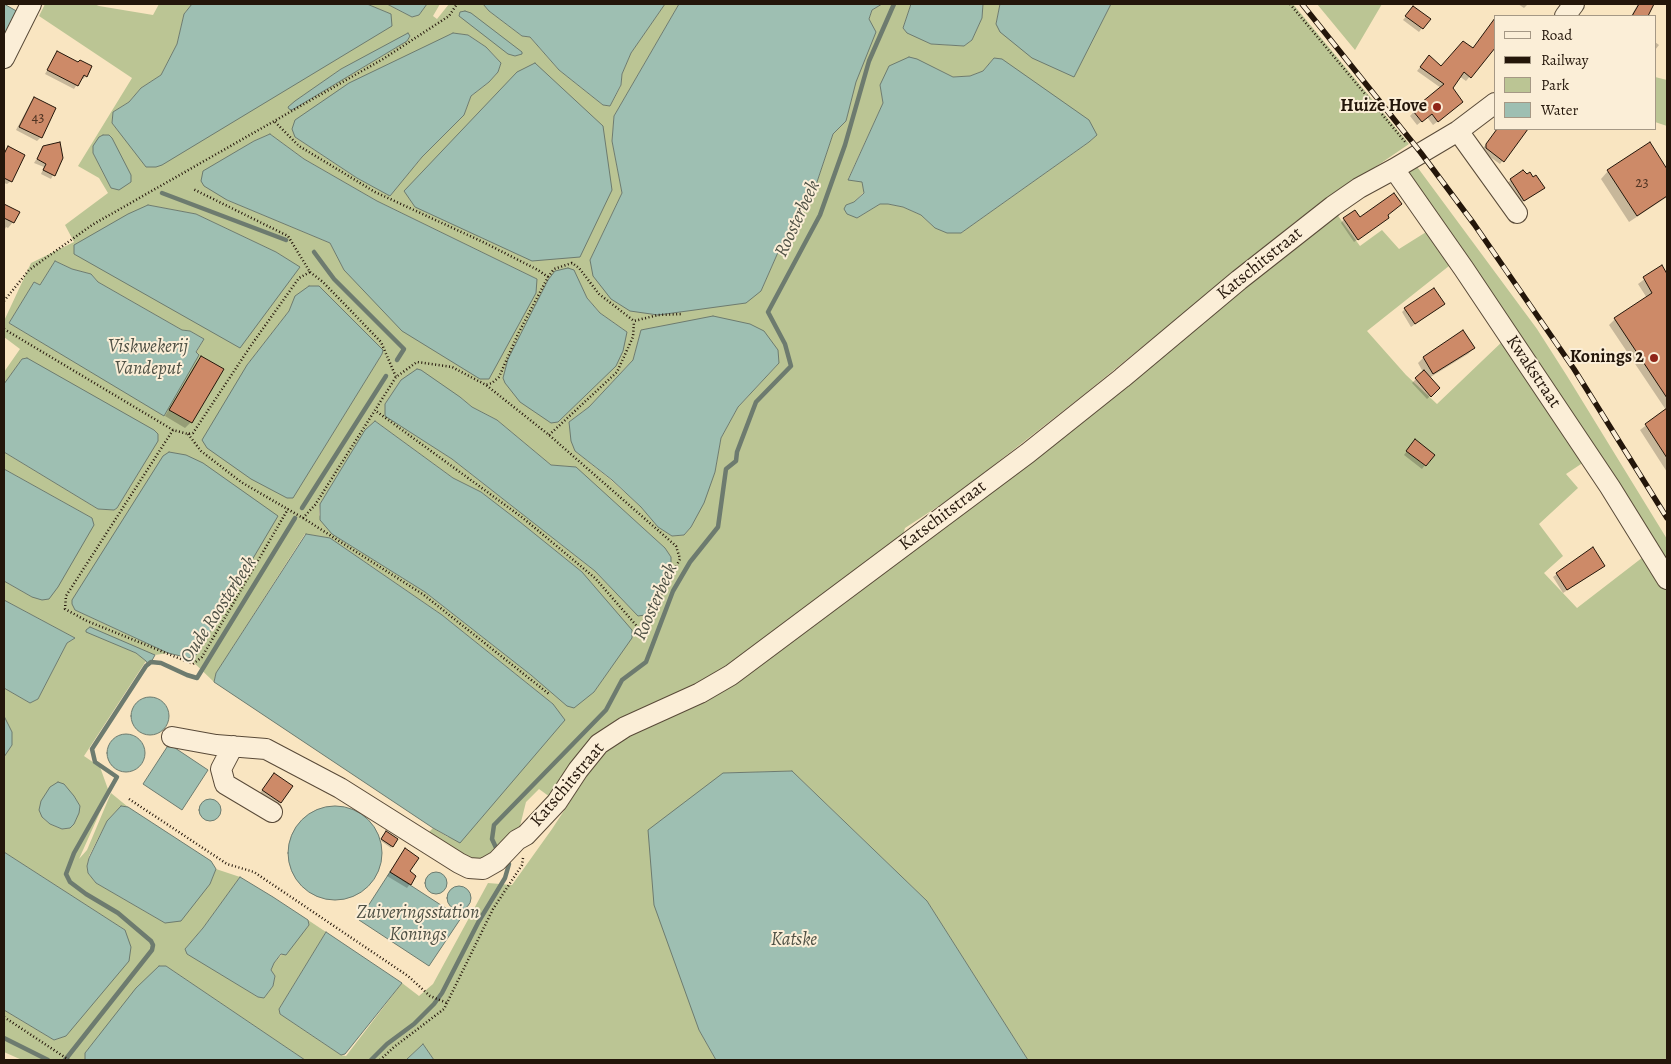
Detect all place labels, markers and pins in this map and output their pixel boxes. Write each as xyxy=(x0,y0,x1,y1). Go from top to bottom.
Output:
place label: Huize Hove xyxy=(1340,96,1427,118)
marker: Huize Hove xyxy=(1431,101,1443,113)
place label: Konings 2 xyxy=(1570,347,1644,369)
marker: Konings 2 xyxy=(1648,352,1660,364)

